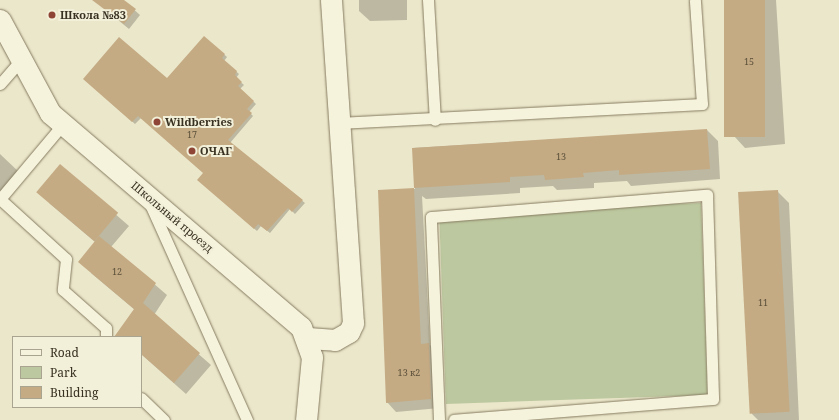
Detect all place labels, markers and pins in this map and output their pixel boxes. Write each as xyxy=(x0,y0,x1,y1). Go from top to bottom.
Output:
place label: Школа №83 xyxy=(60,8,126,22)
marker: Школа №83 xyxy=(47,10,57,20)
place label: Wildberries xyxy=(165,115,232,129)
marker: Wildberries xyxy=(152,117,162,127)
place label: ОЧАГ xyxy=(200,144,232,158)
marker: ОЧАГ xyxy=(187,146,197,156)

